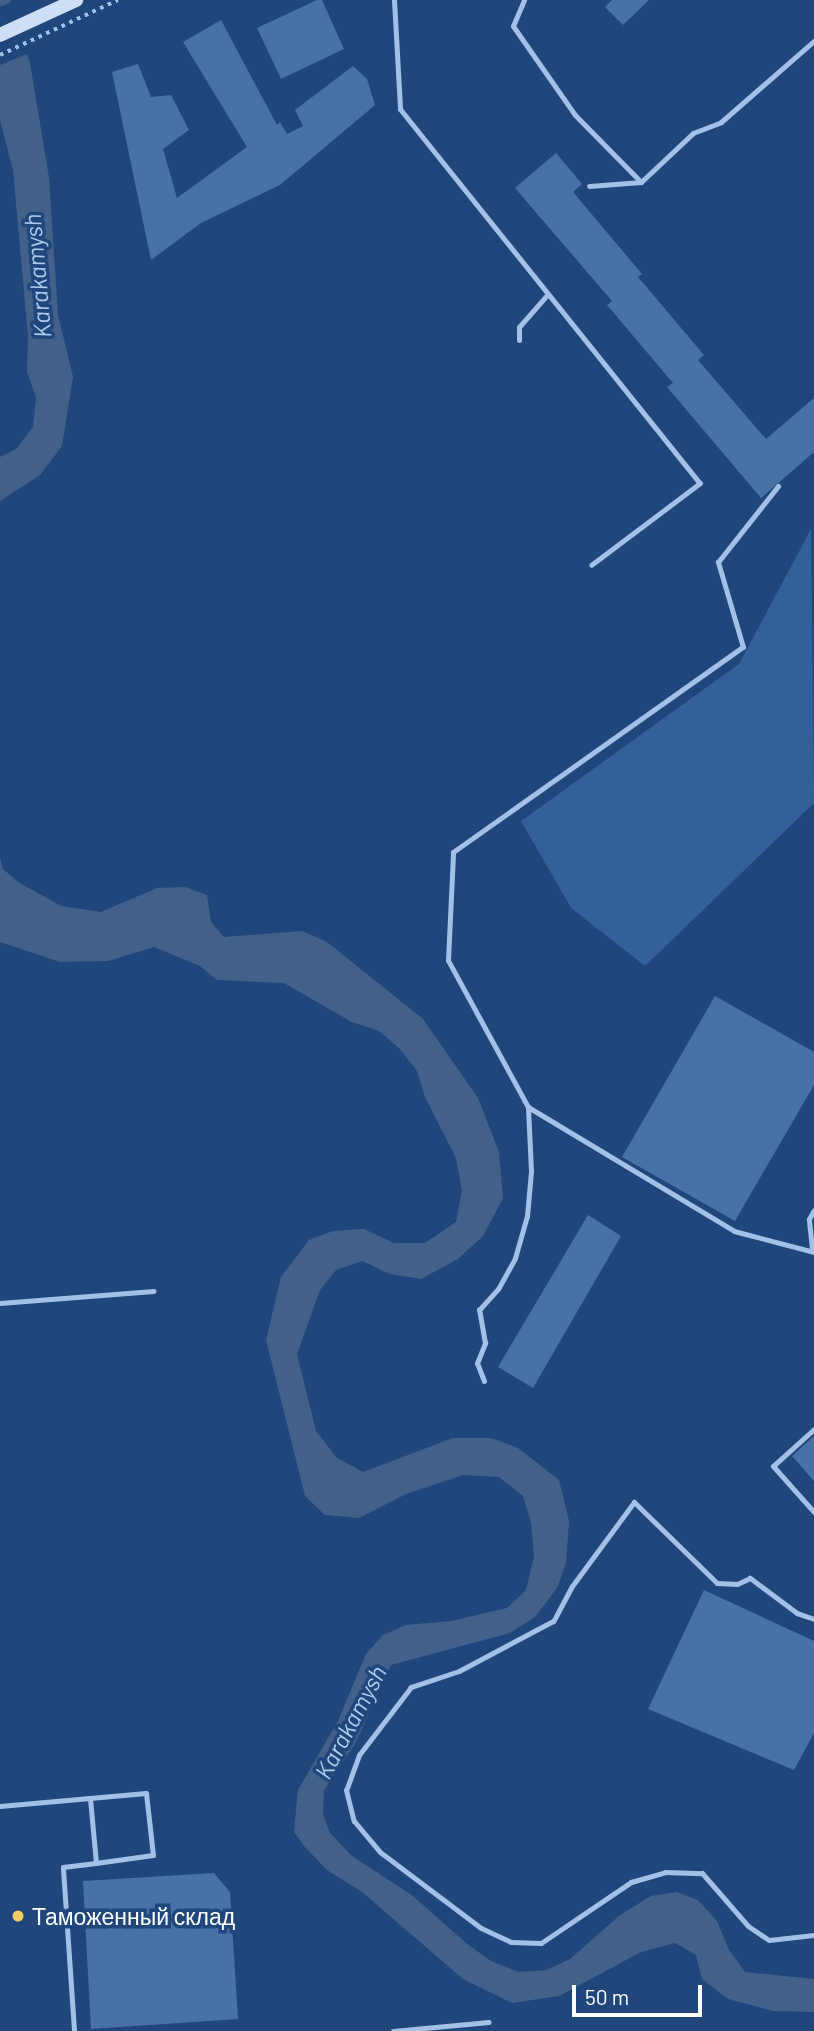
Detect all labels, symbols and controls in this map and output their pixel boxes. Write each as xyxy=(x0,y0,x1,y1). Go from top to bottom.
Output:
water label: Karakamysh xyxy=(17,213,57,339)
water label: Karakamysh xyxy=(308,1660,392,1784)
place label: Таможенный склад xyxy=(32,1902,235,1930)
marker: Таможенный склад xyxy=(10,1908,26,1924)
scale bar xyxy=(576,1972,706,2016)
text: 50 m xyxy=(585,1984,629,2009)

